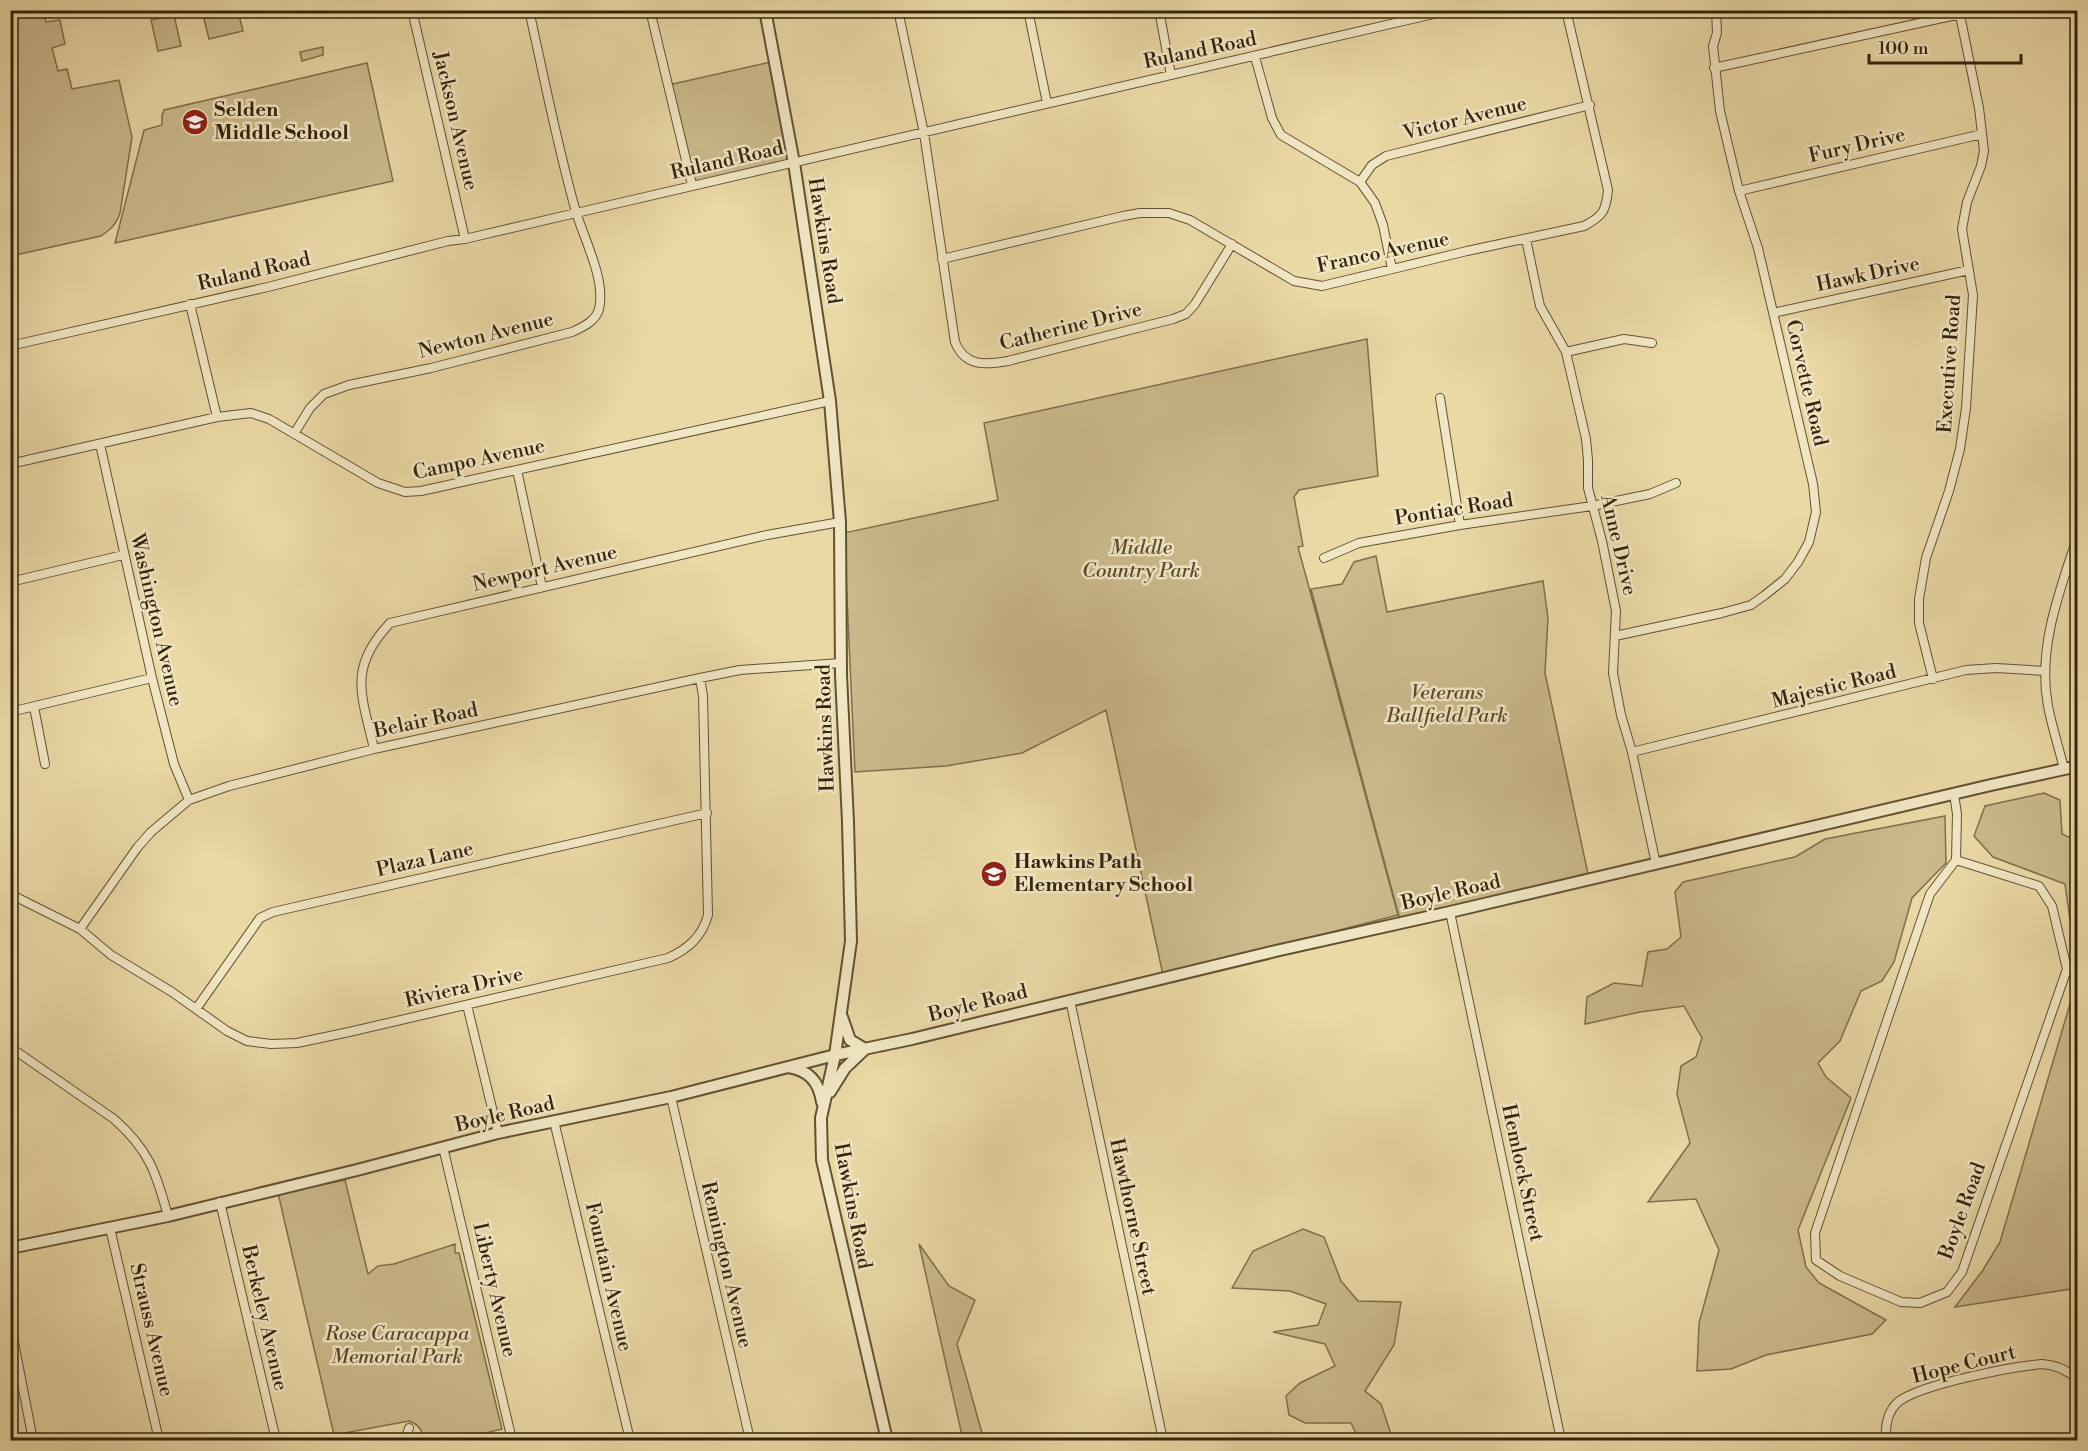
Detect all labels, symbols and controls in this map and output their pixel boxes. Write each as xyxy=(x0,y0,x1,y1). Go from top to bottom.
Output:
street label: Ruland Road xyxy=(1141,27,1259,75)
scale bar xyxy=(1869,27,2020,65)
text: 100 m xyxy=(1878,37,1929,60)
street label: Jackson Avenue xyxy=(427,48,483,193)
street label: Victor Avenue xyxy=(1400,92,1529,147)
place label: Selden Middle School xyxy=(214,98,349,146)
school or university icon: Selden Middle School xyxy=(180,107,210,137)
street label: Fury Drive xyxy=(1806,123,1908,169)
street label: Ruland Road xyxy=(668,136,786,186)
street label: Hawkins Road xyxy=(802,176,846,307)
street label: Franco Avenue xyxy=(1314,227,1452,279)
street label: Ruland Road xyxy=(195,247,313,297)
street label: Hawk Drive xyxy=(1814,252,1922,298)
street label: Executive Road xyxy=(1933,293,1967,434)
street label: Catherine Drive xyxy=(997,297,1145,357)
street label: Newton Avenue xyxy=(416,307,556,365)
street label: Corvette Road xyxy=(1779,317,1833,449)
street label: Campo Avenue xyxy=(411,434,547,486)
street label: Pontiac Road xyxy=(1393,488,1516,532)
street label: Anne Drive xyxy=(1594,491,1642,598)
street label: Washington Avenue xyxy=(124,530,188,709)
park label: Middle Country Park xyxy=(1082,536,1200,584)
street label: Newport Avenue xyxy=(470,540,620,598)
street label: Majestic Road xyxy=(1769,659,1900,715)
street label: Hawkins Road xyxy=(811,663,841,792)
park label: Veterans Ballfield Park xyxy=(1385,681,1508,729)
street label: Belair Road xyxy=(371,698,481,744)
street label: Plaza Lane xyxy=(374,837,476,883)
place label: Hawkins Path Elementary School xyxy=(1014,850,1193,898)
school or university icon: Hawkins Path Elementary School xyxy=(979,859,1009,889)
street label: Boyle Road xyxy=(1398,869,1504,917)
street label: Riviera Drive xyxy=(402,962,526,1014)
street label: Boyle Road xyxy=(925,979,1031,1029)
street label: Boyle Road xyxy=(452,1091,558,1139)
street label: Hemlock Street xyxy=(1495,1102,1549,1244)
street label: Hawthorne Street xyxy=(1103,1136,1161,1298)
street label: Hawkins Road xyxy=(828,1141,877,1272)
street label: Boyle Road xyxy=(1934,1159,1992,1264)
street label: Remington Avenue xyxy=(695,1179,757,1351)
street label: Fountain Avenue xyxy=(579,1200,637,1354)
street label: Liberty Avenue xyxy=(466,1220,522,1360)
street label: Berkeley Avenue xyxy=(235,1242,293,1393)
street label: Strauss Avenue xyxy=(124,1261,178,1399)
park label: Rose Caracappa Memorial Park xyxy=(324,1322,470,1370)
street label: Hope Court xyxy=(1910,1340,2018,1390)

